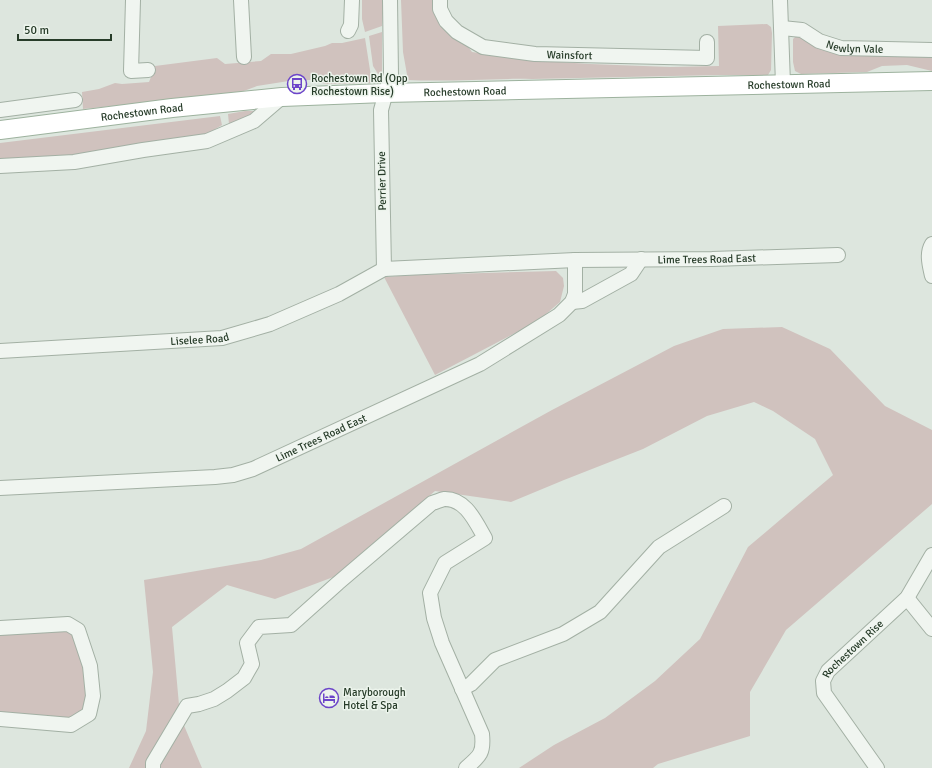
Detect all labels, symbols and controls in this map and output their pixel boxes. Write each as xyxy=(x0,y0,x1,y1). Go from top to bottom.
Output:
scale bar xyxy=(18,16,111,42)
text: 50 m xyxy=(24,23,49,38)
street label: Newlyn Vale xyxy=(824,37,884,55)
street label: Wainsfort xyxy=(546,48,593,62)
place label: Rochestown Rd (Opp Rochestown Rise) xyxy=(311,72,408,98)
bus stop icon: Rochestown Rd (Opp Rochestown Rise) xyxy=(286,73,308,95)
street label: Rochestown Road xyxy=(747,77,831,92)
street label: Rochestown Road xyxy=(423,84,507,99)
street label: Rochestown Road xyxy=(100,100,184,124)
street label: Perrier Drive xyxy=(375,151,389,211)
street label: Lime Trees Road East xyxy=(657,251,756,266)
street label: Liselee Road xyxy=(170,330,231,348)
street label: Lime Trees Road East xyxy=(273,411,368,464)
street label: Rochestown Rise xyxy=(819,617,886,680)
place label: Maryborough Hotel & Spa xyxy=(343,686,406,712)
hotel icon: Maryborough Hotel & Spa xyxy=(318,687,340,709)

